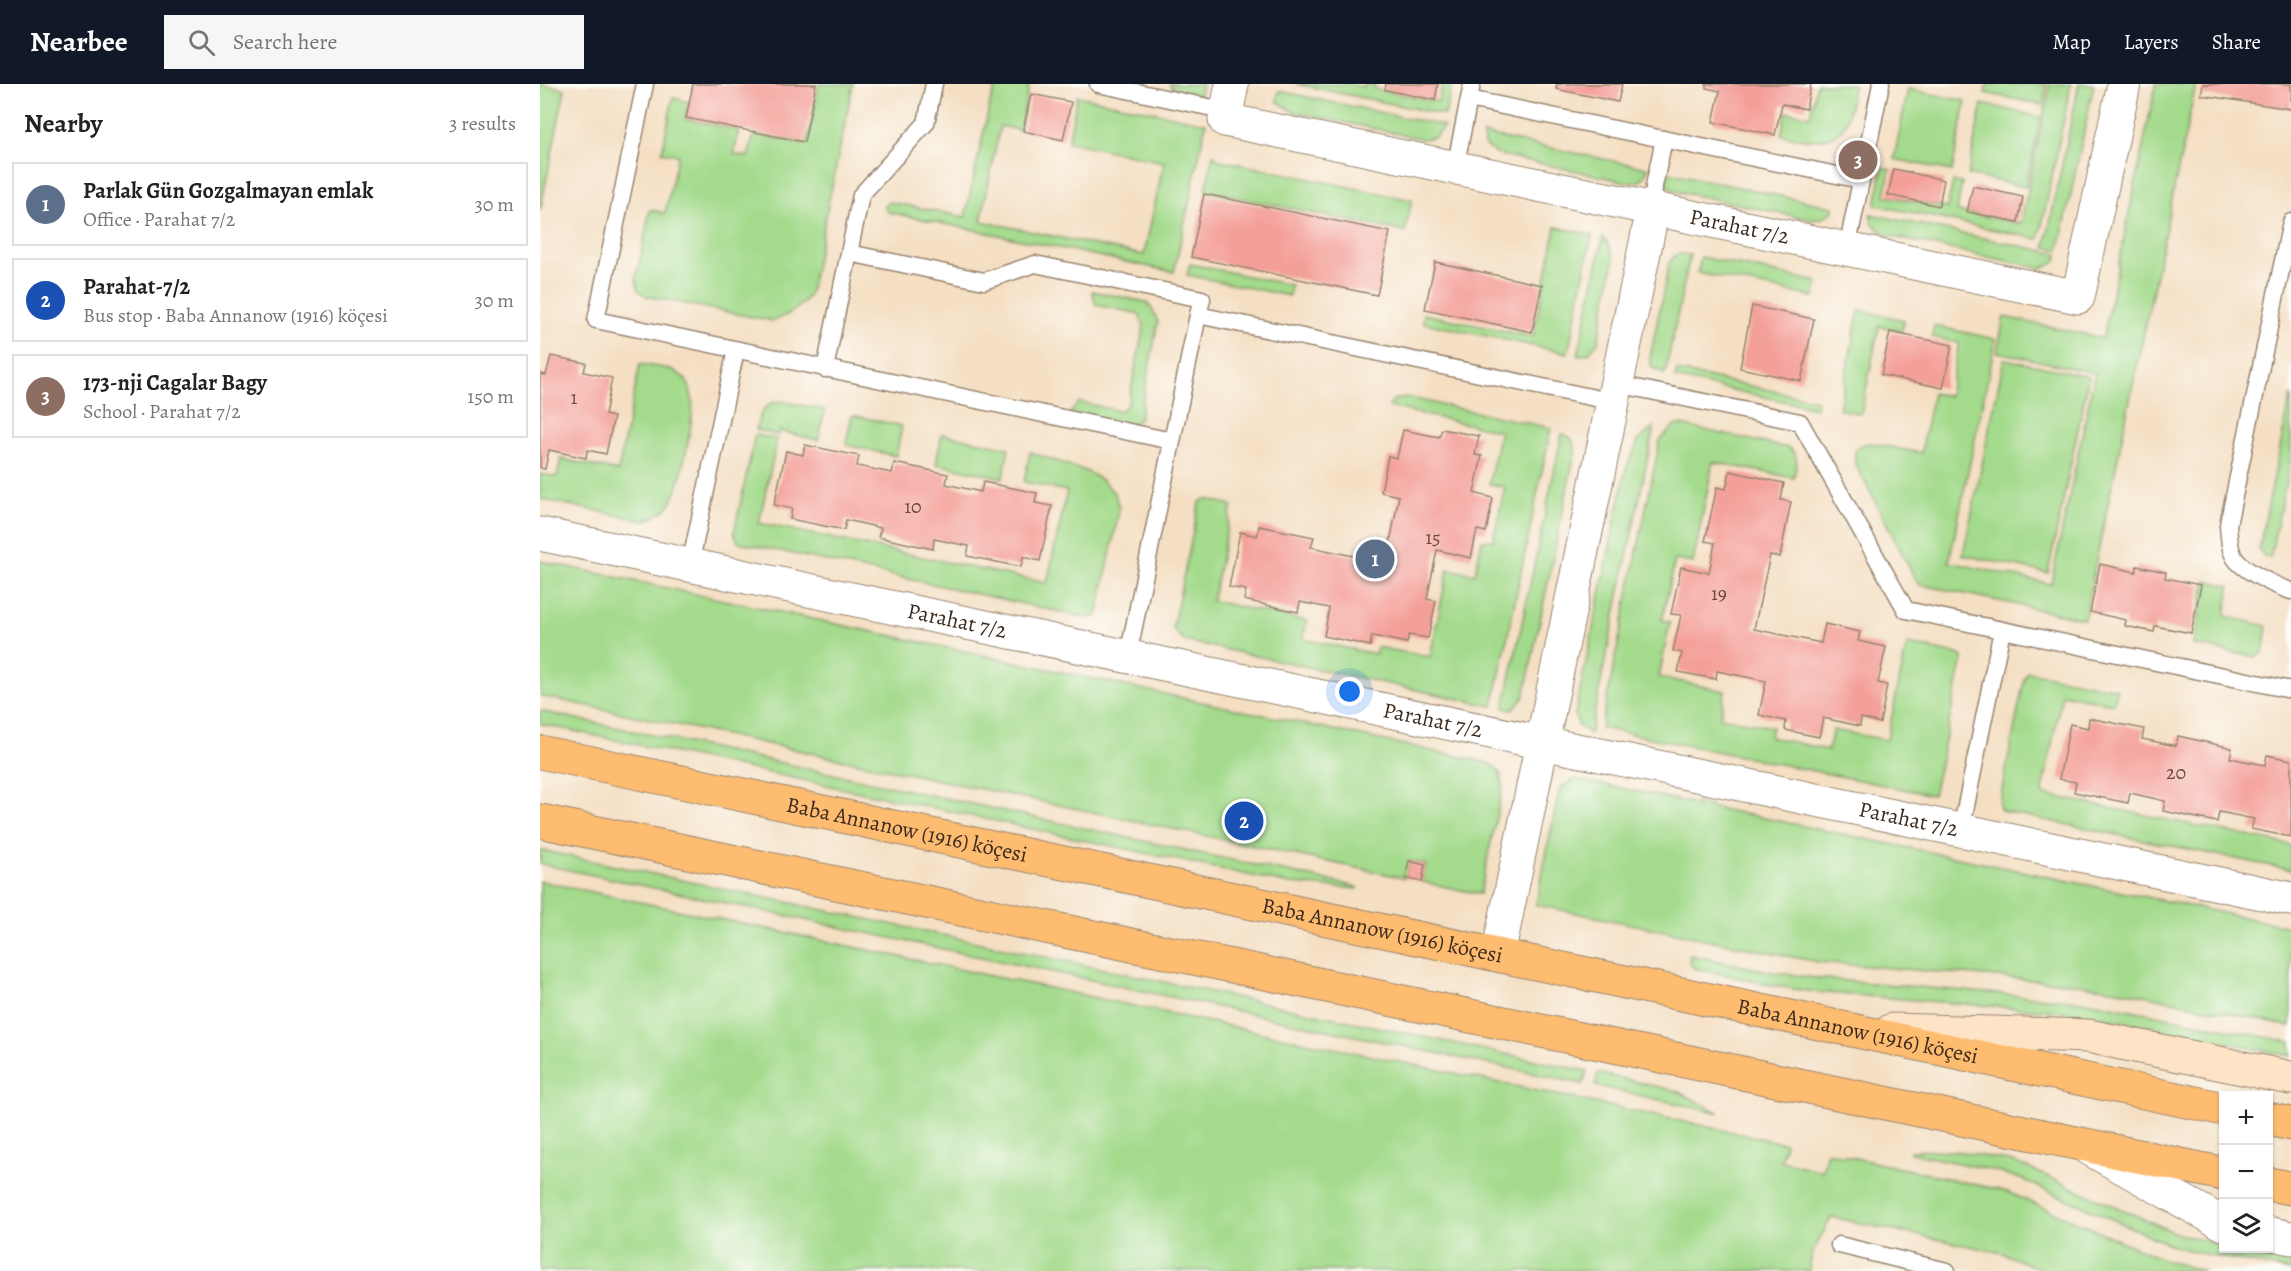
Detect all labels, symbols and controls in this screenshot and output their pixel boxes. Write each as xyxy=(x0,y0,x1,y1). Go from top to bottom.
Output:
search box xyxy=(164,15,584,69)
text: Nearbee xyxy=(30,23,128,61)
icon: search xyxy=(185,26,218,59)
text: Search here xyxy=(233,27,337,57)
text: Map xyxy=(2052,28,2091,56)
text: Layers xyxy=(2124,28,2179,56)
text: Share xyxy=(2212,28,2261,56)
text: Nearby xyxy=(24,106,103,141)
text: 3 results xyxy=(449,110,516,137)
pin: 3 xyxy=(1838,138,1878,182)
text: Parlak Gün Gozgalmayan emlak xyxy=(83,176,373,206)
text: 1 xyxy=(42,191,49,218)
text: 30 m xyxy=(474,191,514,218)
street label: Parahat 7/2 xyxy=(1687,202,1792,252)
text: Office · Parahat 7/2 xyxy=(83,206,235,233)
text: Parahat-7/2 xyxy=(83,272,190,302)
text: 2 xyxy=(41,287,50,314)
text: 30 m xyxy=(474,287,514,314)
text: Bus stop · Baba Annanow (1916) köçesi xyxy=(83,302,388,329)
text: 173-nji Cagalar Bagy xyxy=(83,368,267,398)
text: 3 xyxy=(41,383,50,410)
text: 150 m xyxy=(467,383,514,410)
house number: 1 xyxy=(571,384,578,411)
text: School · Parahat 7/2 xyxy=(83,398,241,425)
house number: 10 xyxy=(904,493,922,520)
house number: 15 xyxy=(1425,524,1441,551)
pin: 1 xyxy=(1356,536,1394,582)
house number: 19 xyxy=(1711,580,1727,607)
street label: Parahat 7/2 xyxy=(905,596,1010,646)
your location xyxy=(1335,677,1364,706)
street label: Parahat 7/2 xyxy=(1380,695,1485,745)
house number: 20 xyxy=(2166,759,2186,786)
street label: Baba Annanow (1916) köçesi xyxy=(784,790,1030,870)
street label: Parahat 7/2 xyxy=(1856,794,1961,844)
pin: 2 xyxy=(1224,798,1264,844)
street label: Baba Annanow (1916) köçesi xyxy=(1259,890,1506,971)
street label: Baba Annanow (1916) köçesi xyxy=(1734,991,1981,1071)
map controls xyxy=(2219,1091,2273,1253)
button: + xyxy=(2219,1091,2273,1145)
button: − xyxy=(2219,1145,2273,1199)
button: layers xyxy=(2219,1199,2273,1253)

